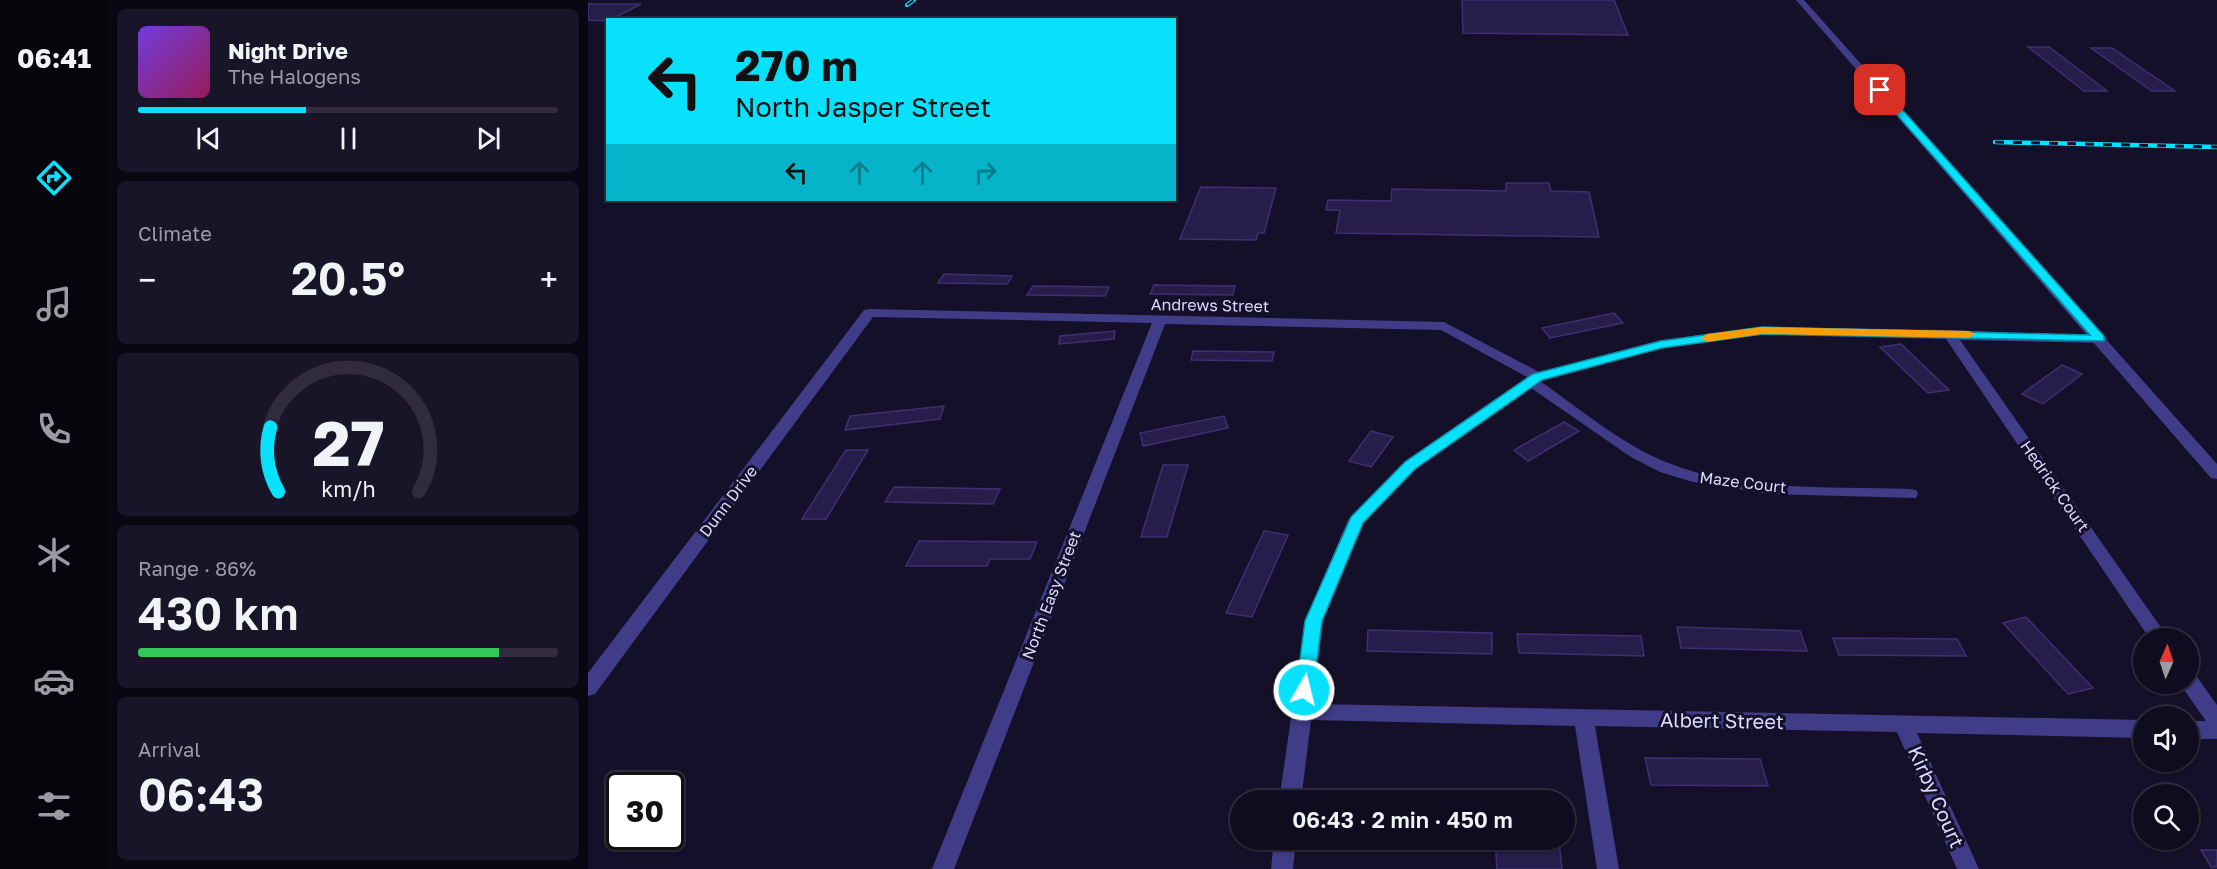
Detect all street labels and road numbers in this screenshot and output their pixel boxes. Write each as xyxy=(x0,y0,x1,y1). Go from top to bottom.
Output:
street label: Andrews Street xyxy=(1151,294,1269,316)
street label: Hedrick Court xyxy=(2016,437,2094,535)
street label: Dunn Drive xyxy=(695,461,761,541)
street label: Maze Court xyxy=(1698,467,1788,497)
street label: North Easy Street xyxy=(1017,528,1085,662)
street label: Albert Street xyxy=(1660,707,1784,733)
street label: Kirby Court xyxy=(1904,742,1970,851)

